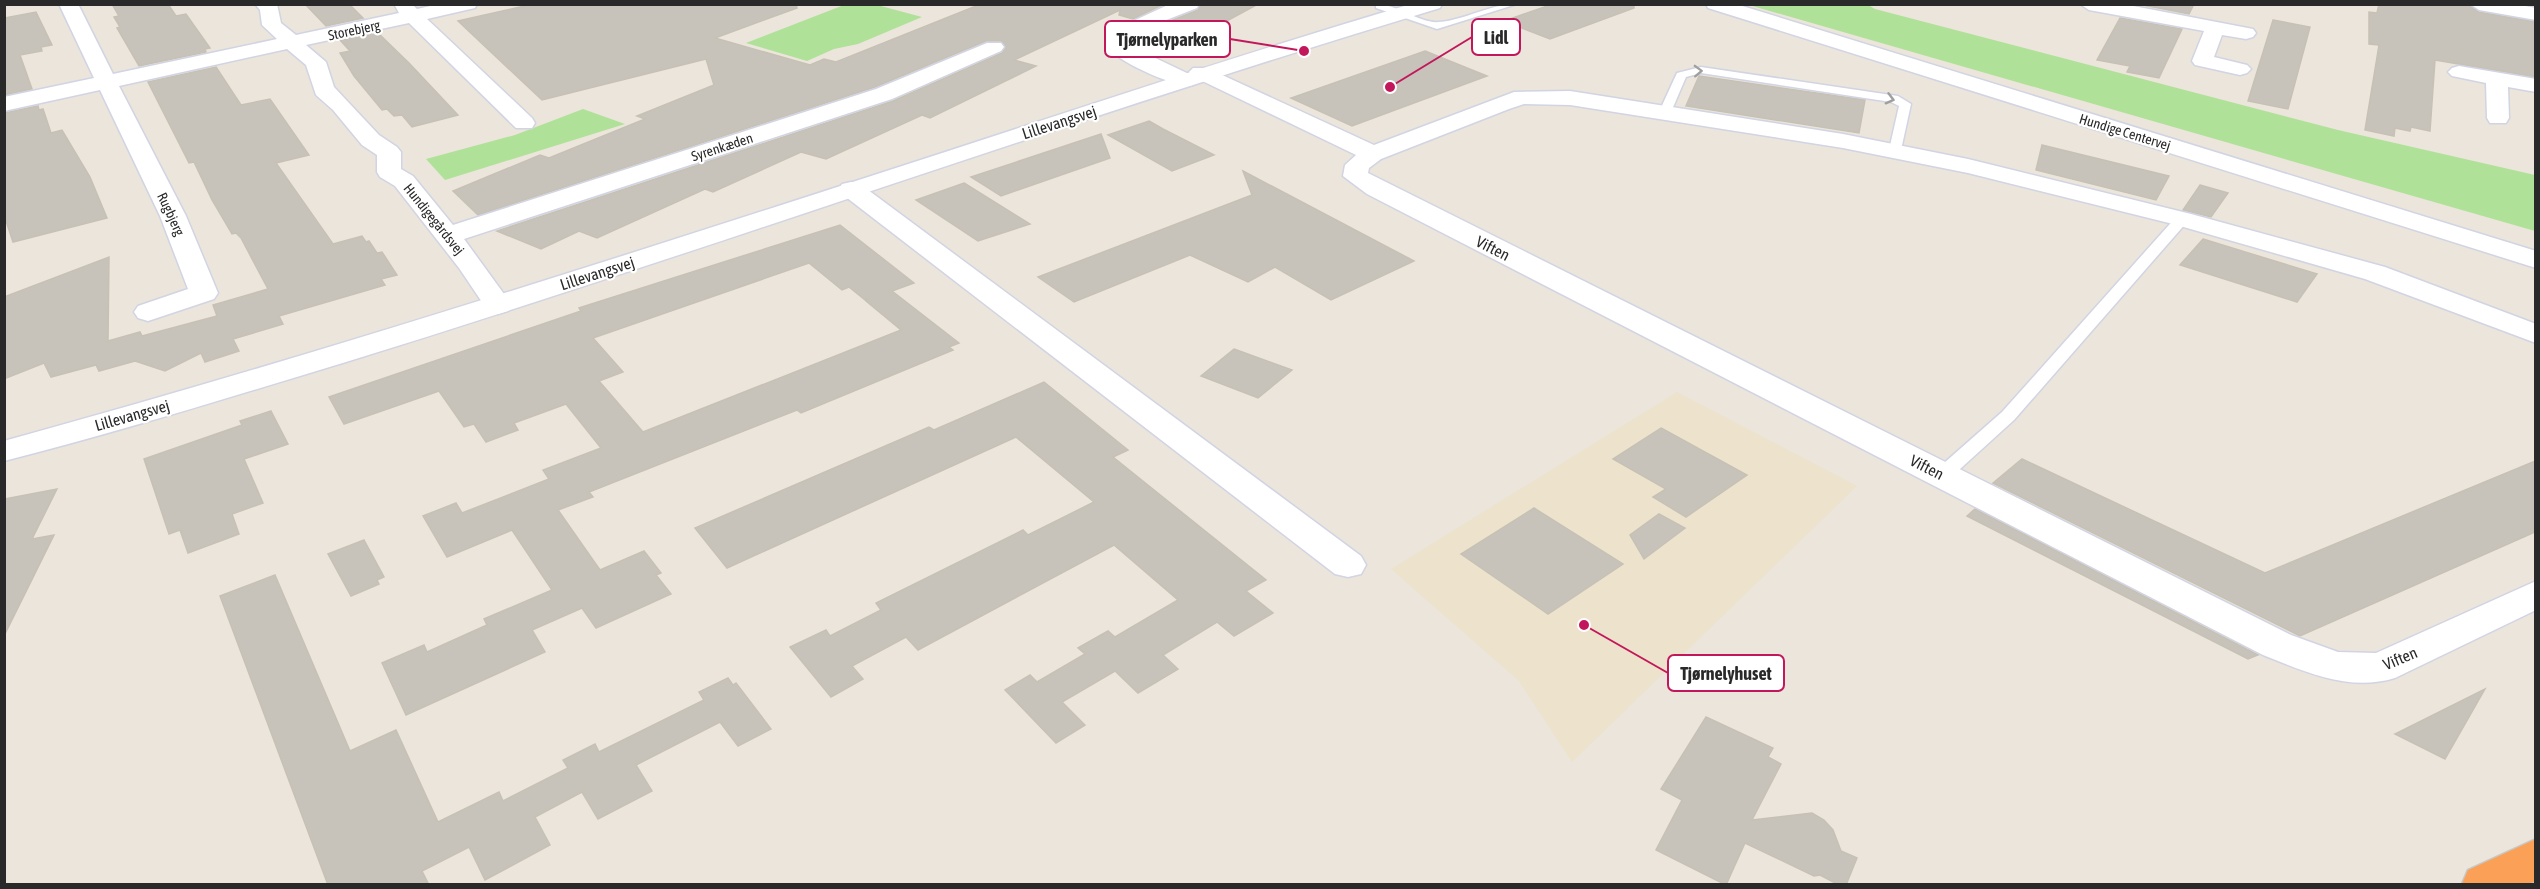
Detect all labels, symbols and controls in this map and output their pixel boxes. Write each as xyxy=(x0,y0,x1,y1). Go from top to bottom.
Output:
street label: Storebjerg xyxy=(327,17,381,43)
callout: Lidl xyxy=(1472,19,1520,55)
callout: Tjørnelyparken xyxy=(1105,21,1230,57)
text: Lidl xyxy=(1484,27,1508,48)
text: Tjørnelyparken xyxy=(1116,29,1218,50)
one-way arrow xyxy=(1693,65,1702,78)
one-way arrow xyxy=(1884,92,1895,104)
street label: Lillevangsvej xyxy=(1020,102,1099,143)
street label: Hundige Centervej xyxy=(2077,111,2173,153)
street label: Syrenkæden xyxy=(689,130,755,164)
street label: Hundigegårdsvej xyxy=(400,180,468,258)
street label: Rugbjerg xyxy=(154,190,188,238)
street label: Viften xyxy=(1473,232,1513,264)
street label: Lillevangsvej xyxy=(558,253,637,294)
street label: Lillevangsvej xyxy=(93,396,172,435)
street label: Viften xyxy=(1907,451,1947,483)
street label: Viften xyxy=(2380,643,2420,673)
callout: Tjørnelyhuset xyxy=(1668,655,1784,691)
text: Tjørnelyhuset xyxy=(1680,663,1773,684)

